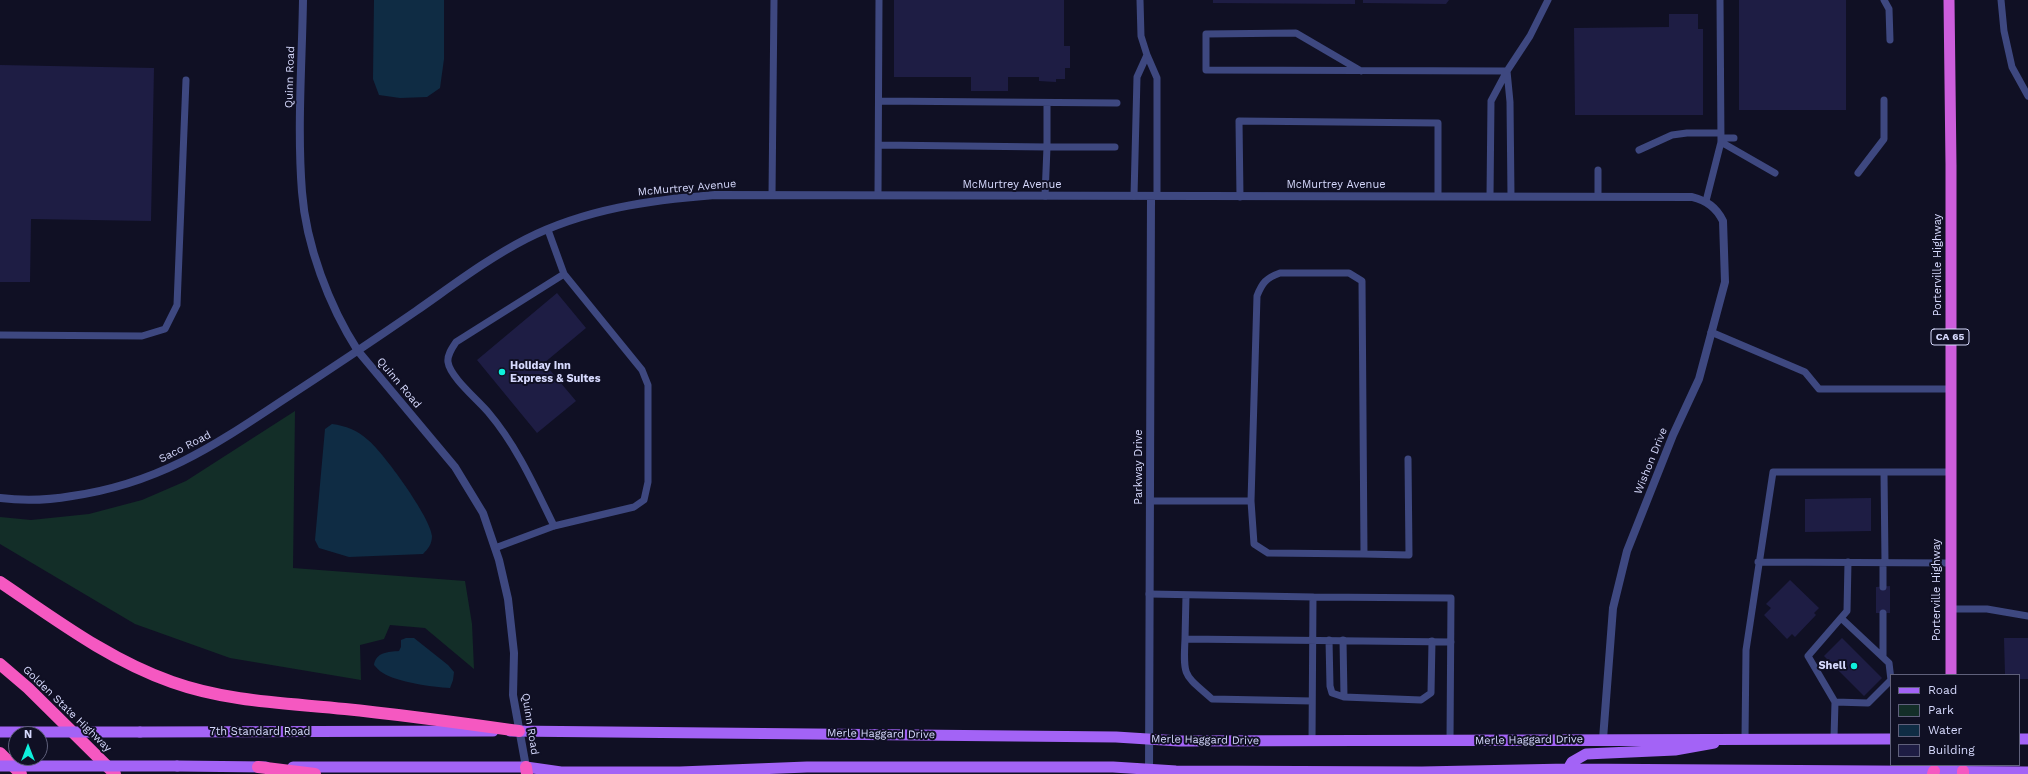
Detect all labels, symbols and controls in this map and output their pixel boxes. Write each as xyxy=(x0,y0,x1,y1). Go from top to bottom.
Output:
street label: Quinn Road xyxy=(282,46,298,108)
street label: McMurtrey Avenue xyxy=(637,177,737,199)
street label: McMurtrey Avenue xyxy=(962,178,1062,192)
street label: McMurtrey Avenue xyxy=(1286,178,1386,192)
street label: Porterville Highway xyxy=(1931,214,1945,316)
road number: CA 65 xyxy=(1931,329,1969,345)
street label: Quinn Road xyxy=(374,355,424,411)
place label: Holiday Inn Express & Suites xyxy=(510,359,601,385)
marker: Holiday Inn Express & Suites xyxy=(497,367,507,377)
street label: Wishon Drive xyxy=(1632,426,1670,496)
street label: Saco Road xyxy=(157,428,213,466)
street label: Parkway Drive xyxy=(1132,429,1146,505)
street label: Porterville Highway xyxy=(1930,539,1944,641)
place label: Shell xyxy=(1819,659,1846,673)
marker: Shell xyxy=(1849,661,1859,671)
street label: Golden State Highway xyxy=(20,663,114,755)
legend xyxy=(1890,674,2020,766)
text: Road xyxy=(1928,683,1957,697)
street label: Quinn Road xyxy=(519,692,541,756)
text: Park xyxy=(1928,703,1954,717)
text: Water xyxy=(1928,723,1962,737)
street label: 7th Standard Road xyxy=(210,725,310,739)
north arrow xyxy=(8,726,48,766)
street label: Merle Haggard Drive xyxy=(827,726,935,742)
text: N xyxy=(24,728,32,741)
street label: Merle Haggard Drive xyxy=(1151,732,1259,748)
street label: Merle Haggard Drive xyxy=(1475,732,1583,748)
text: Building xyxy=(1928,743,1975,757)

